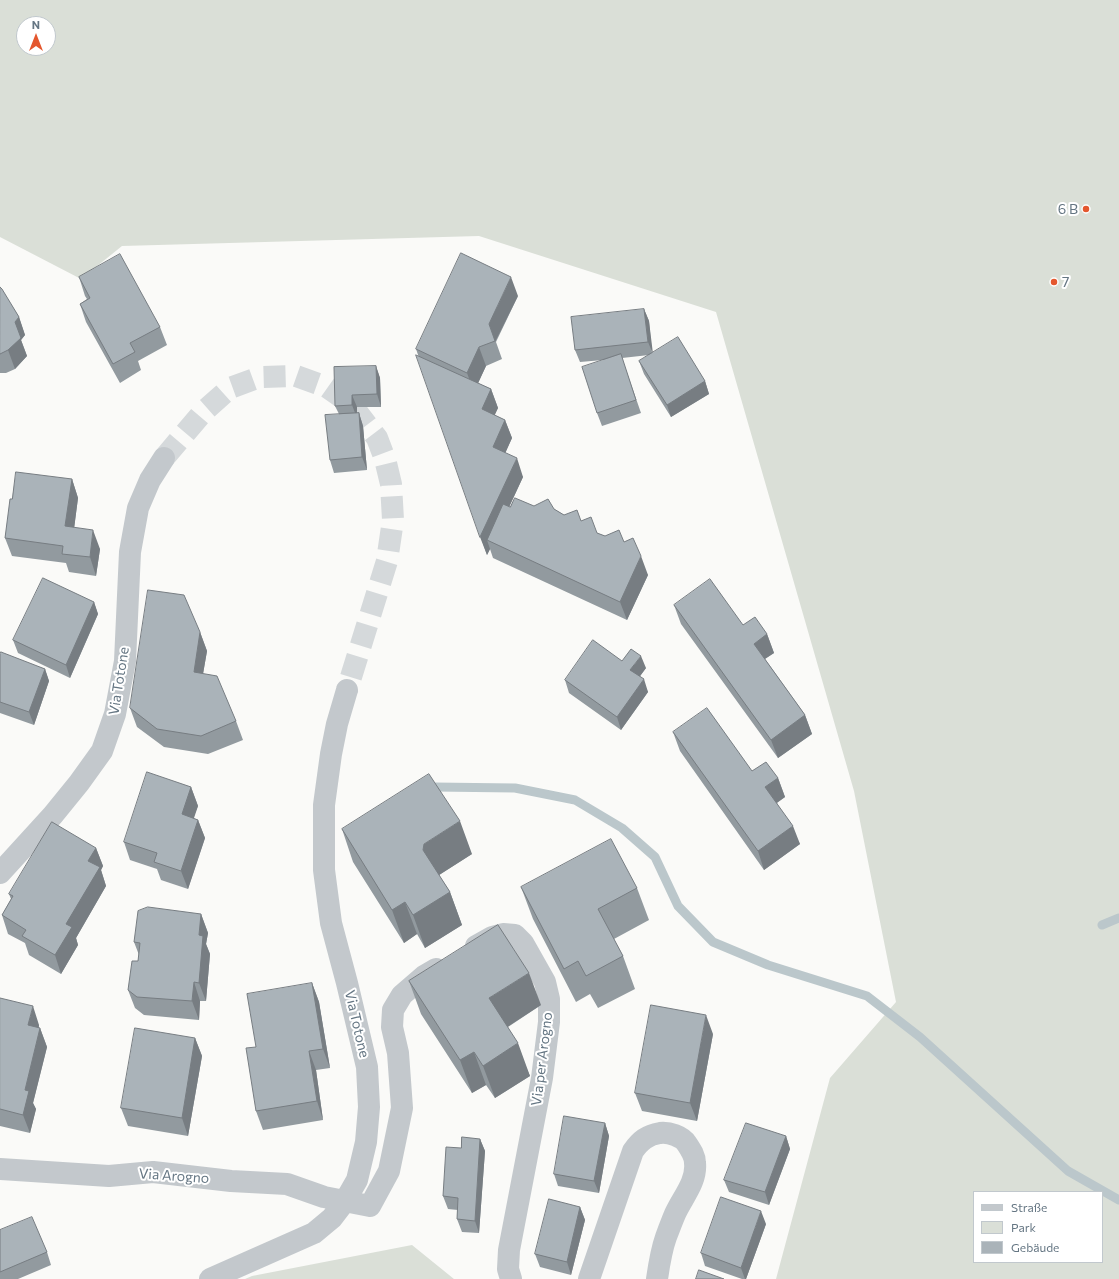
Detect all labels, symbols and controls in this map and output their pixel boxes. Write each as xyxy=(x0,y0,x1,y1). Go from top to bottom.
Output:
north arrow xyxy=(16,16,56,56)
text: N xyxy=(32,18,40,31)
place label: 6 B xyxy=(1058,201,1078,217)
marker: 6 B xyxy=(1081,204,1091,214)
place label: 7 xyxy=(1062,274,1069,290)
marker: 7 xyxy=(1049,277,1059,287)
street label: Via Totone xyxy=(105,646,133,716)
street label: Via Totone xyxy=(341,989,373,1059)
street label: Via per Arogno xyxy=(528,1011,556,1107)
street label: Via Arogno xyxy=(138,1165,210,1187)
legend xyxy=(973,1191,1103,1263)
text: Straße xyxy=(1011,1200,1047,1214)
text: Park xyxy=(1011,1220,1036,1234)
text: Gebäude xyxy=(1011,1240,1059,1254)

